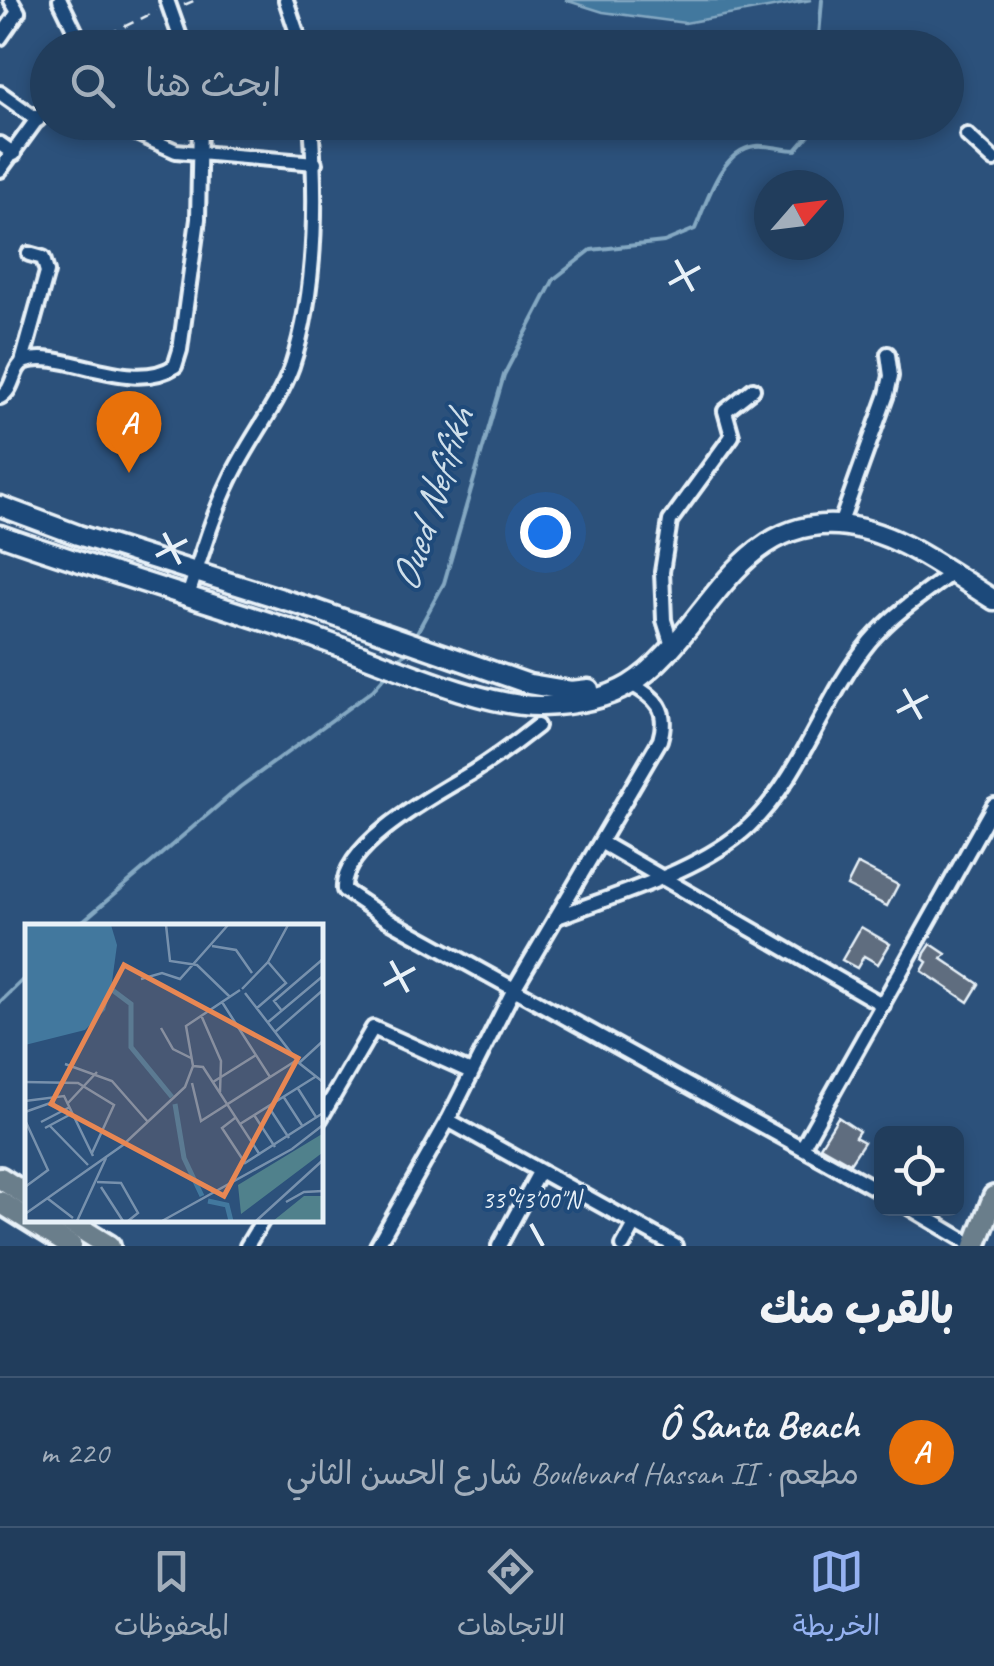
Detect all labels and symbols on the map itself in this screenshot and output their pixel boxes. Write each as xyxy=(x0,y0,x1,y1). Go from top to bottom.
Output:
north arrow xyxy=(754,170,844,260)
pin: A xyxy=(96,390,162,473)
water label: Oued Nefifikh xyxy=(378,399,487,598)
your location xyxy=(520,507,571,558)
inset map xyxy=(25,924,322,1221)
text: 33°43'00"N xyxy=(482,1184,584,1216)

